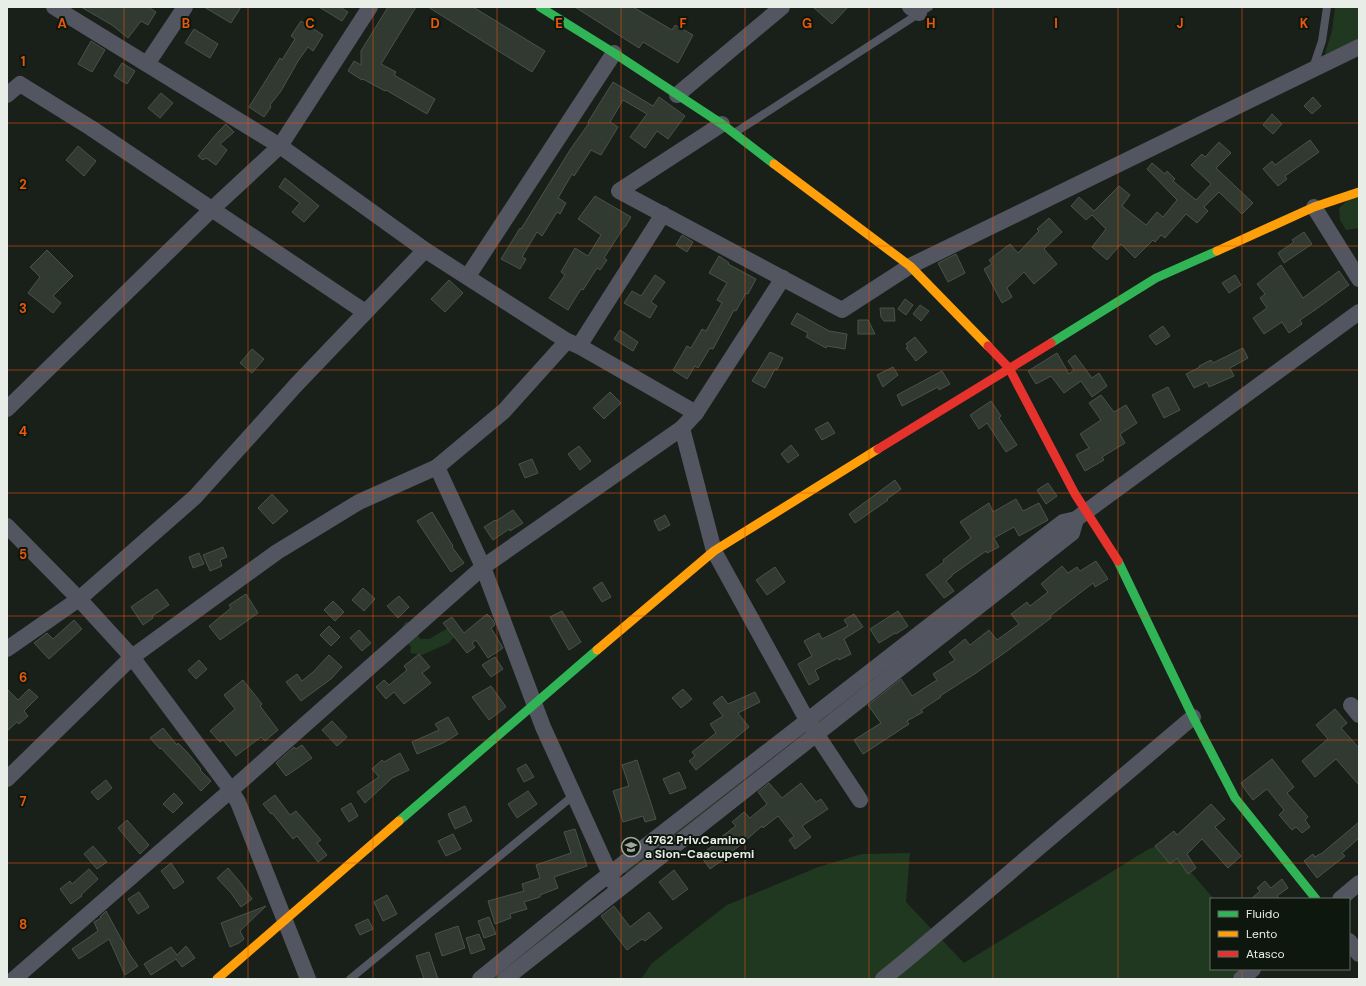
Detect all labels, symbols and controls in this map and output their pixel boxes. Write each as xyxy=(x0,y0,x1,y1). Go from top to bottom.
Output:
text: A xyxy=(57,15,67,32)
text: B xyxy=(182,15,190,32)
text: C xyxy=(305,15,315,32)
text: D xyxy=(430,15,440,32)
text: E xyxy=(555,15,563,32)
text: F xyxy=(679,15,687,32)
text: G xyxy=(802,15,812,32)
text: H xyxy=(926,15,936,32)
text: I xyxy=(1054,15,1058,32)
text: J xyxy=(1176,15,1184,32)
text: K xyxy=(1300,15,1309,32)
text: 1 xyxy=(21,53,25,70)
text: 2 xyxy=(19,176,27,193)
text: 3 xyxy=(19,300,27,317)
text: 4 xyxy=(19,423,27,440)
text: 5 xyxy=(19,546,27,563)
text: 6 xyxy=(19,669,27,686)
text: 7 xyxy=(20,793,27,810)
place label: 4762 Priv.Camino a Sion-Caacupemi xyxy=(645,832,754,862)
school or university icon: 4762 Priv.Camino a Sion-Caacupemi xyxy=(620,836,642,858)
legend xyxy=(1210,898,1350,970)
text: Fluido xyxy=(1246,906,1280,922)
text: 8 xyxy=(19,916,27,933)
text: Lento xyxy=(1246,926,1277,942)
text: Atasco xyxy=(1246,946,1285,962)

